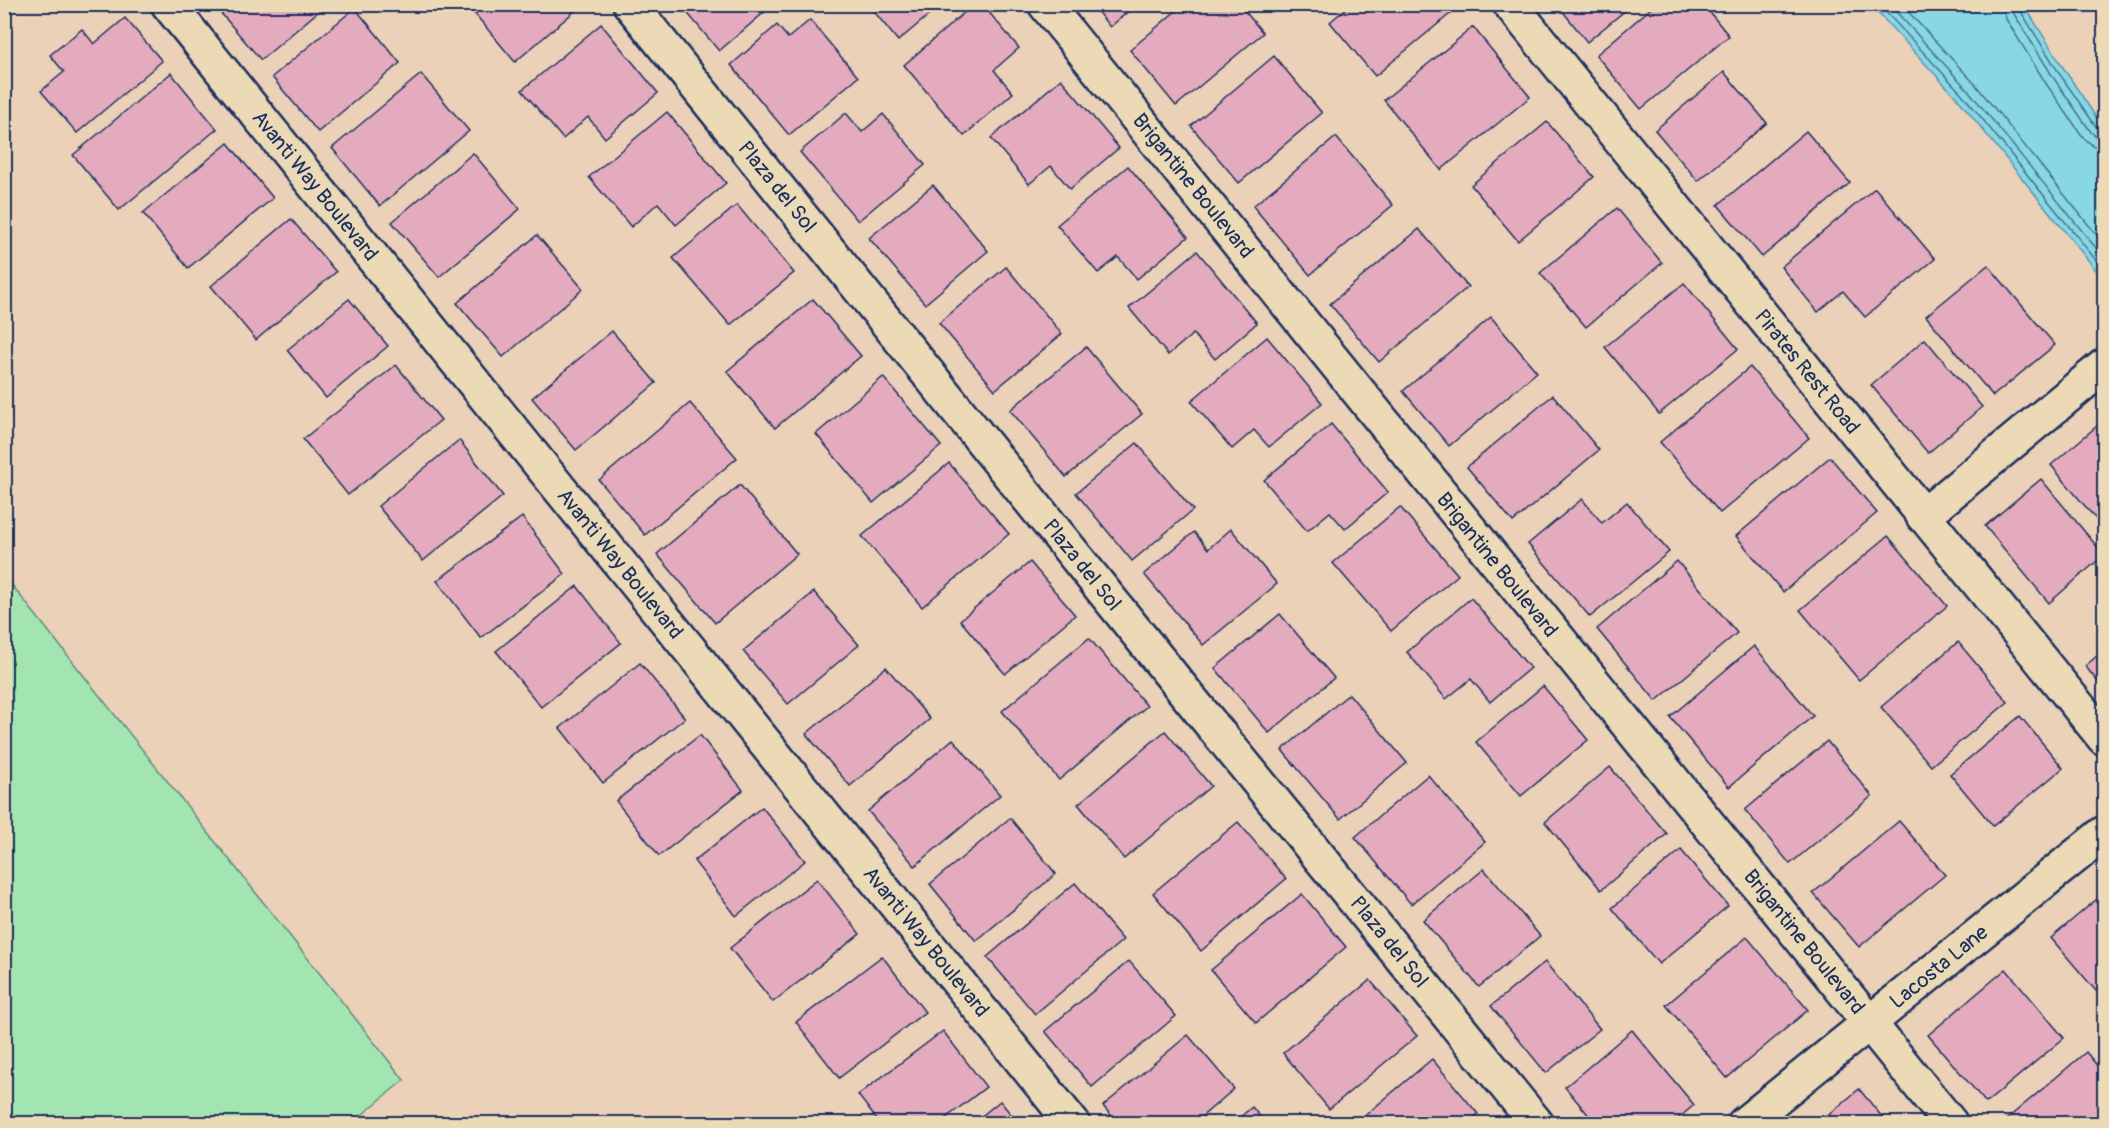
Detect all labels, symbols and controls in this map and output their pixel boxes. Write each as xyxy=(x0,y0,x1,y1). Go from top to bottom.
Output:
street label: Avanti Way Boulevard xyxy=(246,105,384,267)
street label: Brigantine Boulevard xyxy=(1126,108,1260,264)
street label: Plaza del Sol xyxy=(732,136,822,238)
street label: Pirates Rest Road xyxy=(1748,304,1866,440)
street label: Avanti Way Boulevard xyxy=(551,483,689,645)
street label: Brigantine Boulevard xyxy=(1430,487,1564,643)
street label: Plaza del Sol xyxy=(1037,514,1127,616)
street label: Avanti Way Boulevard xyxy=(857,861,995,1023)
street label: Brigantine Boulevard xyxy=(1737,864,1871,1020)
street label: Plaza del Sol xyxy=(1344,891,1434,993)
street label: Lacosta Lane xyxy=(1884,919,1994,1015)

